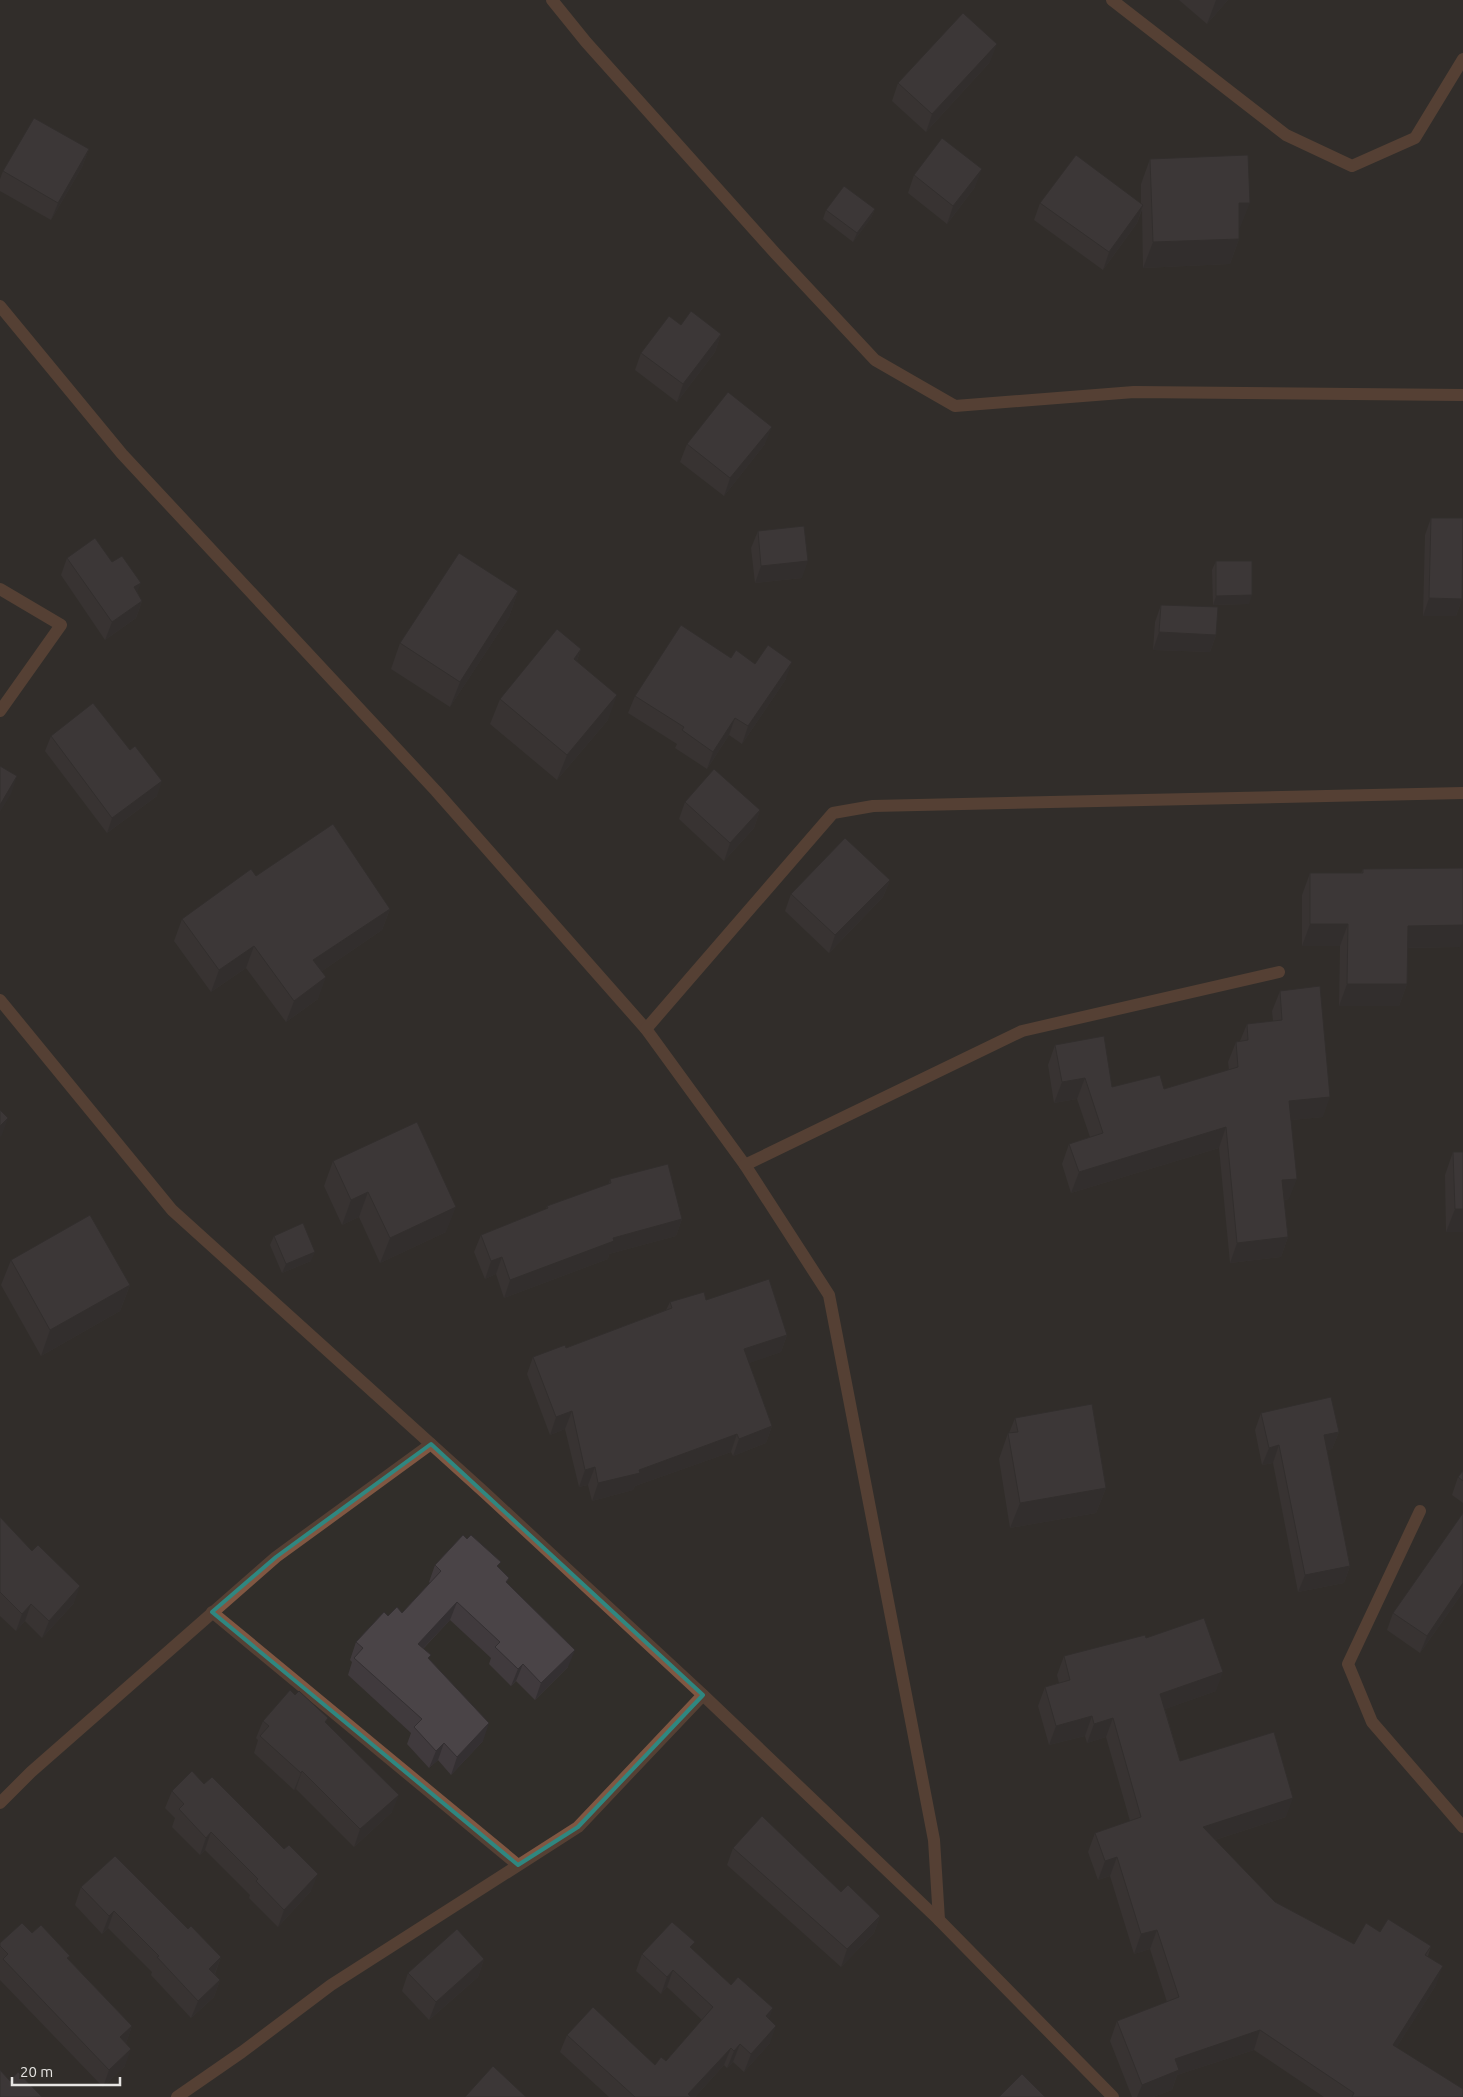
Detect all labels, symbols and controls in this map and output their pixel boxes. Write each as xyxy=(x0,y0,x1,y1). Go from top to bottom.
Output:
scale bar xyxy=(12,2054,120,2086)
text: 20 m xyxy=(20,2063,53,2080)

